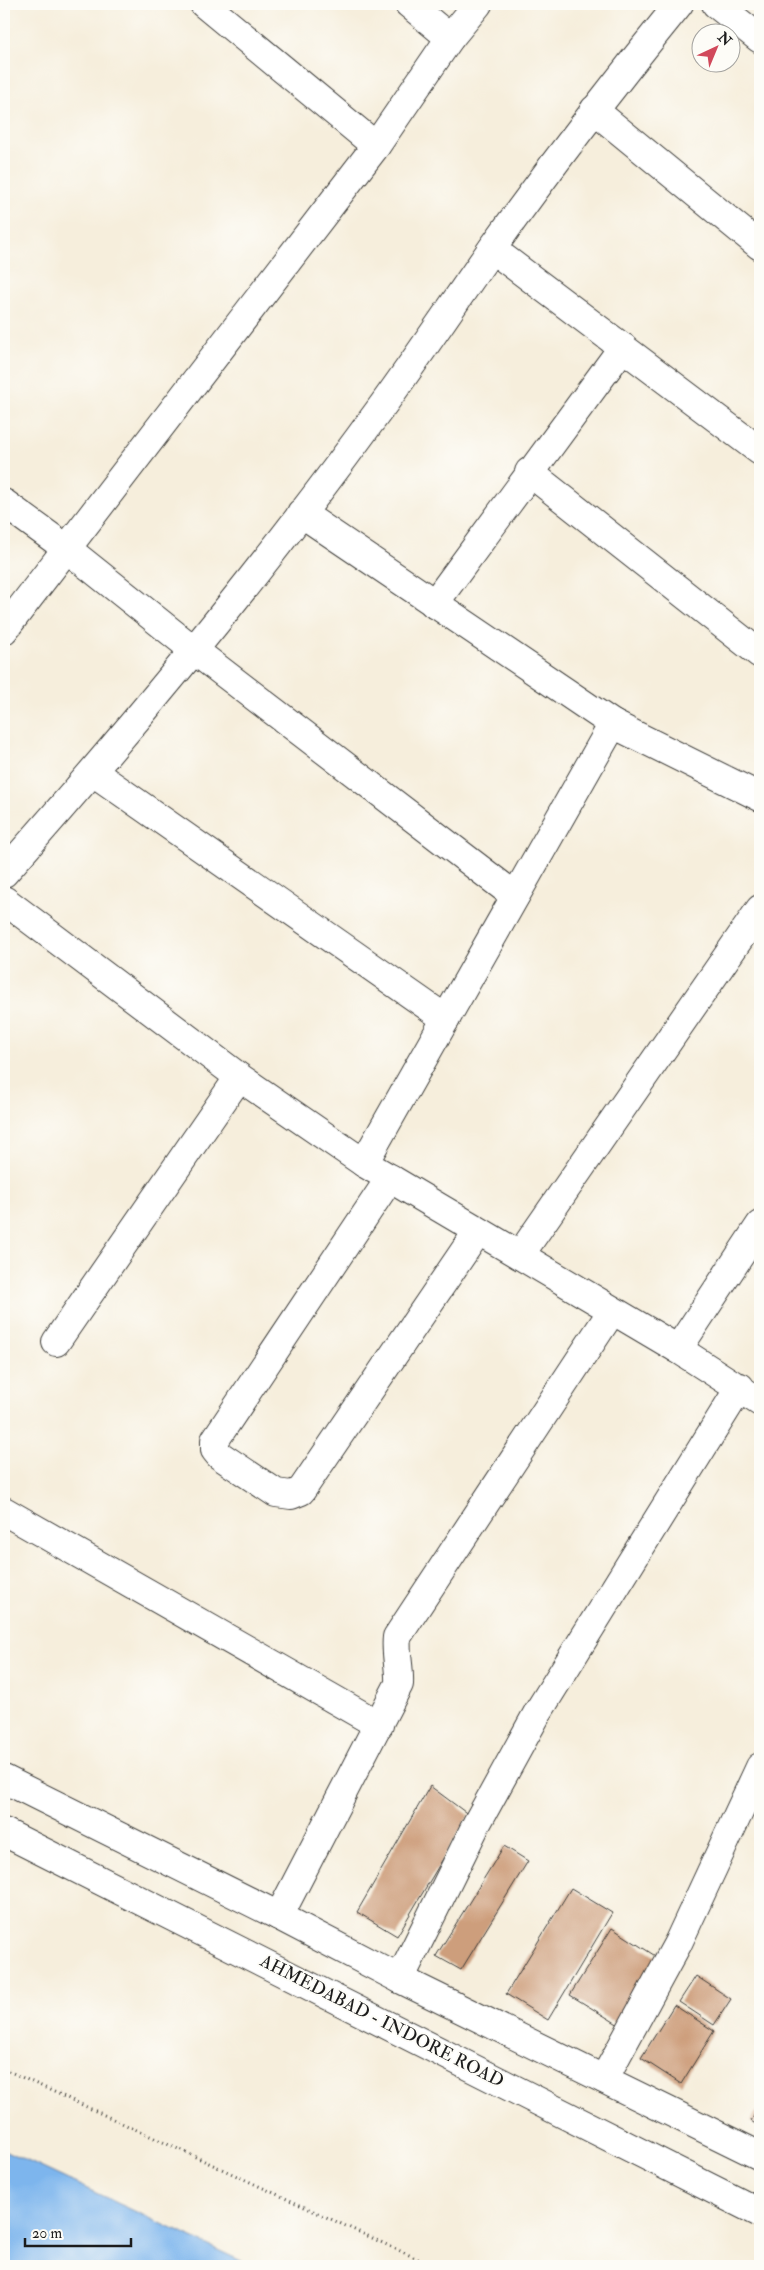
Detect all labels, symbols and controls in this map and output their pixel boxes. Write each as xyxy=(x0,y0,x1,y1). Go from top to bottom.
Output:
north arrow xyxy=(692,22,742,72)
text: N xyxy=(714,28,735,50)
street label: AHMEDABAD - INDORE ROAD xyxy=(255,1949,508,2093)
scale bar xyxy=(25,2215,131,2247)
text: 20 m xyxy=(32,2224,62,2243)

